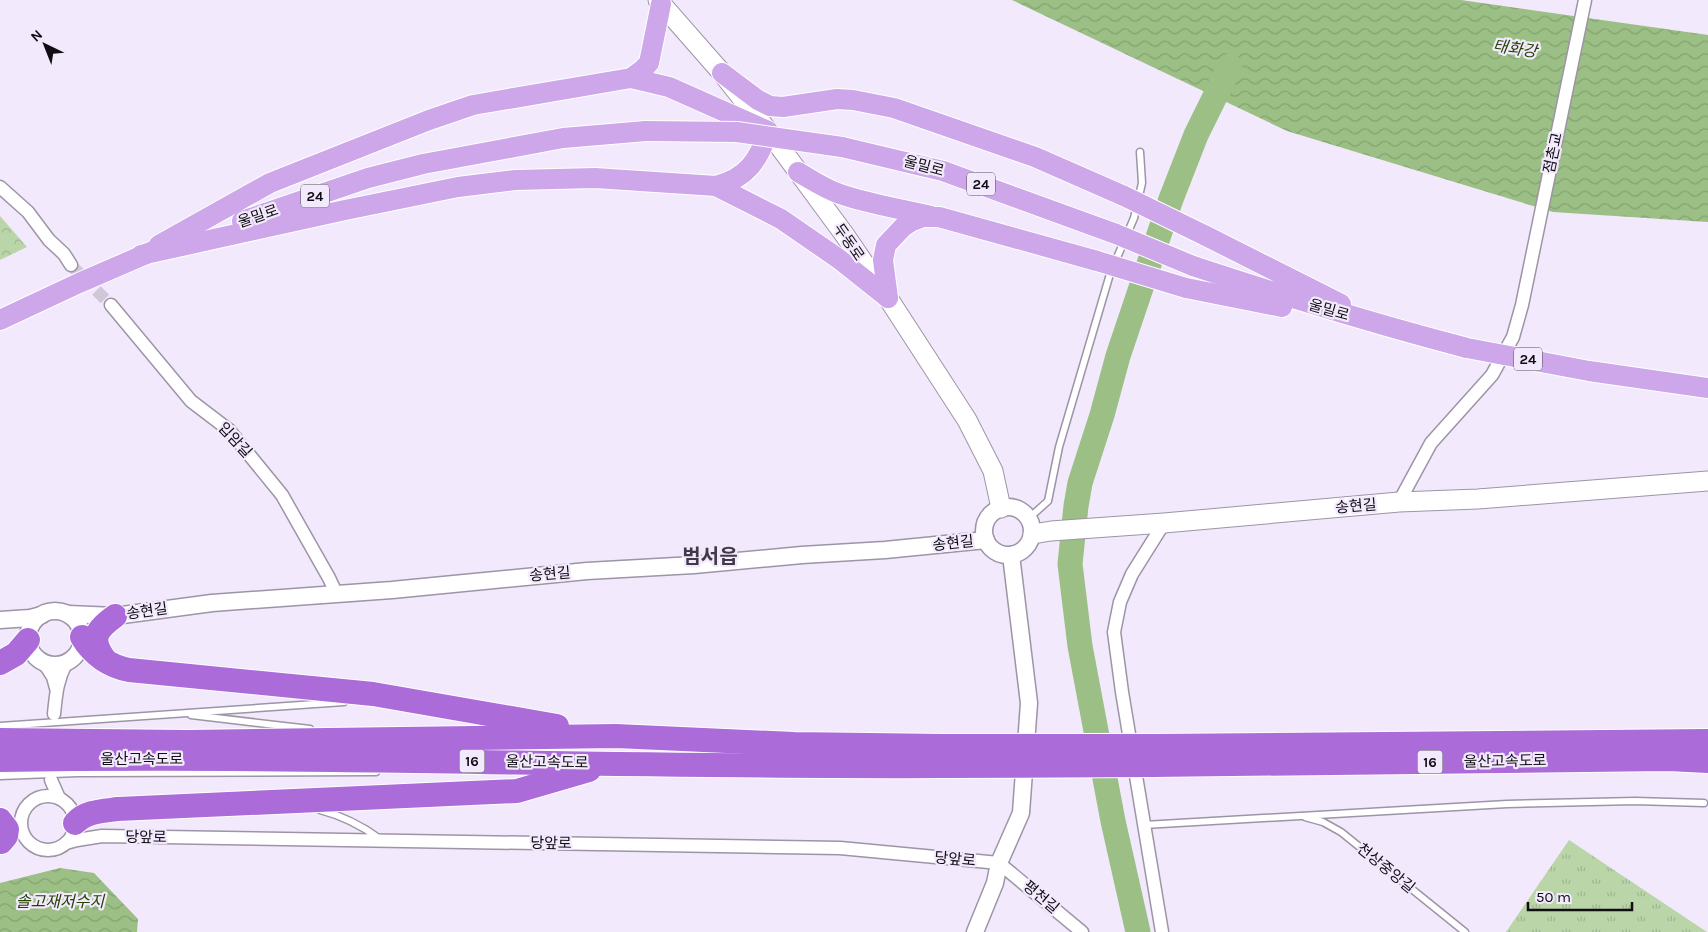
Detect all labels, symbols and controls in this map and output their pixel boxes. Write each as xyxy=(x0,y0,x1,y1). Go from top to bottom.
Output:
north arrow xyxy=(20,20,70,70)
text: N xyxy=(27,26,46,46)
water label: 태화강 xyxy=(1492,36,1540,61)
street label: 점촌교 xyxy=(1540,131,1566,175)
street label: 울밀로 xyxy=(902,152,946,180)
road number: 24 xyxy=(967,172,995,195)
road number: 24 xyxy=(301,185,329,208)
street label: 울밀로 xyxy=(235,201,281,231)
street label: 두동로 xyxy=(830,220,868,264)
street label: 울밀로 xyxy=(1307,296,1351,324)
road number: 24 xyxy=(1514,348,1542,370)
street label: 입암길 xyxy=(214,419,256,461)
street label: 송현길 xyxy=(1335,495,1377,517)
street label: 송현길 xyxy=(931,532,975,554)
district label: 범서읍 xyxy=(682,545,738,568)
street label: 송현길 xyxy=(529,563,571,585)
street label: 송현길 xyxy=(125,599,169,623)
road number: 16 xyxy=(460,749,484,772)
street label: 울산고속도로 xyxy=(101,750,183,768)
road number: 16 xyxy=(1418,750,1442,774)
street label: 울산고속도로 xyxy=(1463,751,1547,771)
street label: 울산고속도로 xyxy=(505,752,589,772)
street label: 당앞로 xyxy=(125,828,167,846)
street label: 당앞로 xyxy=(530,834,572,852)
street label: 천상중앙길 xyxy=(1354,839,1418,897)
street label: 당앞로 xyxy=(934,848,976,870)
street label: 평천길 xyxy=(1019,877,1063,917)
scale bar xyxy=(1528,880,1632,912)
text: 50 m xyxy=(1536,888,1571,906)
water label: 솔고재저수지 xyxy=(16,892,105,911)

